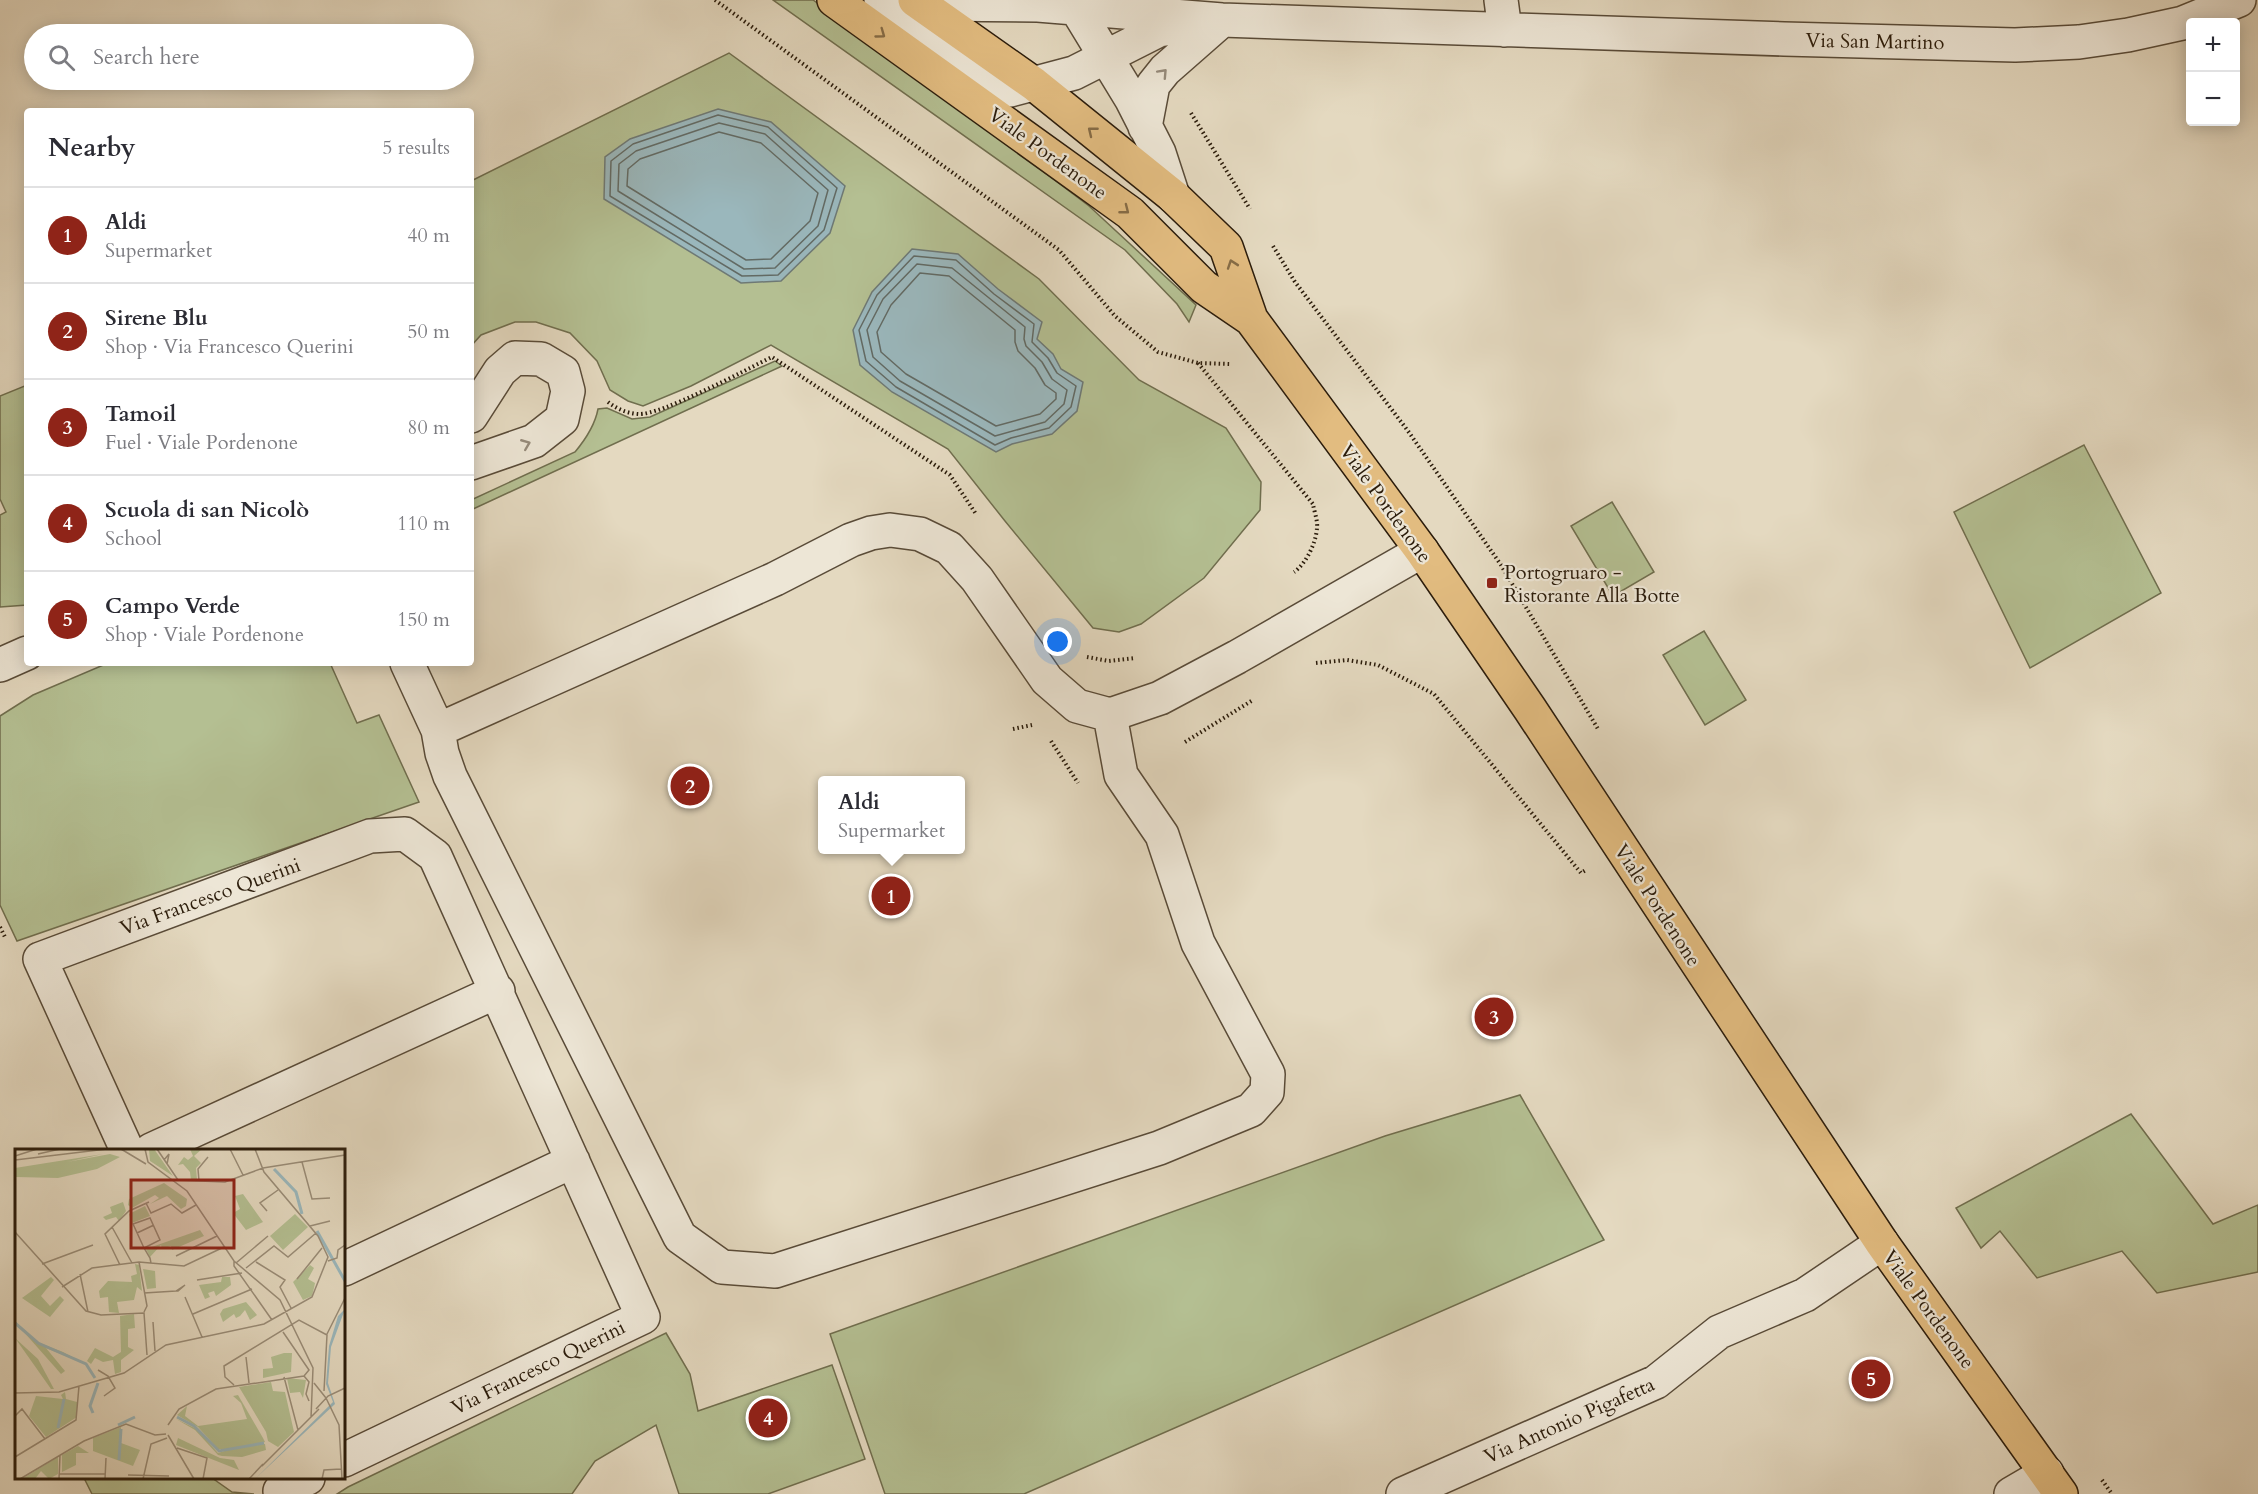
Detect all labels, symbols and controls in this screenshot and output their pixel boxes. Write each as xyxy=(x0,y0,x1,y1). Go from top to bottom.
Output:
map controls xyxy=(2186,18,2240,126)
button: + xyxy=(2186,18,2240,72)
search box xyxy=(24,24,474,90)
one-way arrow xyxy=(875,27,886,38)
street label: Via San Martino xyxy=(1805,27,1945,56)
icon: search xyxy=(45,41,78,74)
text: Search here xyxy=(93,42,200,72)
one-way arrow xyxy=(1156,70,1167,80)
button: − xyxy=(2186,72,2240,126)
street label: Viale Pordenone xyxy=(983,101,1113,206)
one-way arrow xyxy=(1088,127,1099,138)
text: Nearby xyxy=(48,130,136,165)
text: 5 results xyxy=(382,134,450,161)
one-way arrow xyxy=(1118,202,1129,213)
text: Aldi xyxy=(105,207,147,237)
text: 1 xyxy=(62,222,73,249)
text: 40 m xyxy=(407,222,450,249)
text: Supermarket xyxy=(105,237,212,264)
one-way arrow xyxy=(1226,259,1239,270)
text: Sirene Blu xyxy=(105,303,208,333)
text: 2 xyxy=(62,318,73,345)
text: 50 m xyxy=(407,318,450,345)
text: Shop · Via Francesco Querini xyxy=(105,333,354,360)
text: Tamoil xyxy=(105,399,176,429)
text: 3 xyxy=(62,414,73,441)
text: 80 m xyxy=(407,414,450,441)
text: Fuel · Viale Pordenone xyxy=(105,429,298,456)
street label: Viale Pordenone xyxy=(1333,438,1438,568)
one-way arrow xyxy=(520,439,531,451)
text: Scuola di san Nicolò xyxy=(105,495,309,525)
text: 4 xyxy=(62,510,73,537)
text: 110 m xyxy=(397,510,450,537)
text: School xyxy=(105,525,162,552)
place label: Portogruaro - Ristorante Alla Botte xyxy=(1504,559,1680,609)
marker: Portogruaro - Ristorante Alla Botte xyxy=(1485,576,1499,590)
text: Campo Verde xyxy=(105,591,240,621)
text: 5 xyxy=(62,606,73,633)
text: 150 m xyxy=(397,606,450,633)
text: Shop · Viale Pordenone xyxy=(105,621,304,648)
your location xyxy=(1043,627,1072,656)
pin: 2 xyxy=(670,764,710,808)
popup xyxy=(818,776,965,854)
text: Aldi xyxy=(838,787,880,817)
text: Supermarket xyxy=(838,817,945,844)
street label: Viale Pordenone xyxy=(1608,839,1707,972)
street label: Via Francesco Querini xyxy=(116,851,305,942)
pin: 1 xyxy=(872,874,910,918)
pin: 3 xyxy=(1474,994,1514,1040)
inset map xyxy=(15,1149,345,1479)
street label: Viale Pordenone xyxy=(1876,1244,1981,1374)
street label: Via Francesco Querini xyxy=(447,1313,630,1421)
pin: 5 xyxy=(1852,1356,1890,1402)
street label: Via Antonio Pigafetta xyxy=(1480,1371,1659,1470)
pin: 4 xyxy=(748,1396,788,1440)

